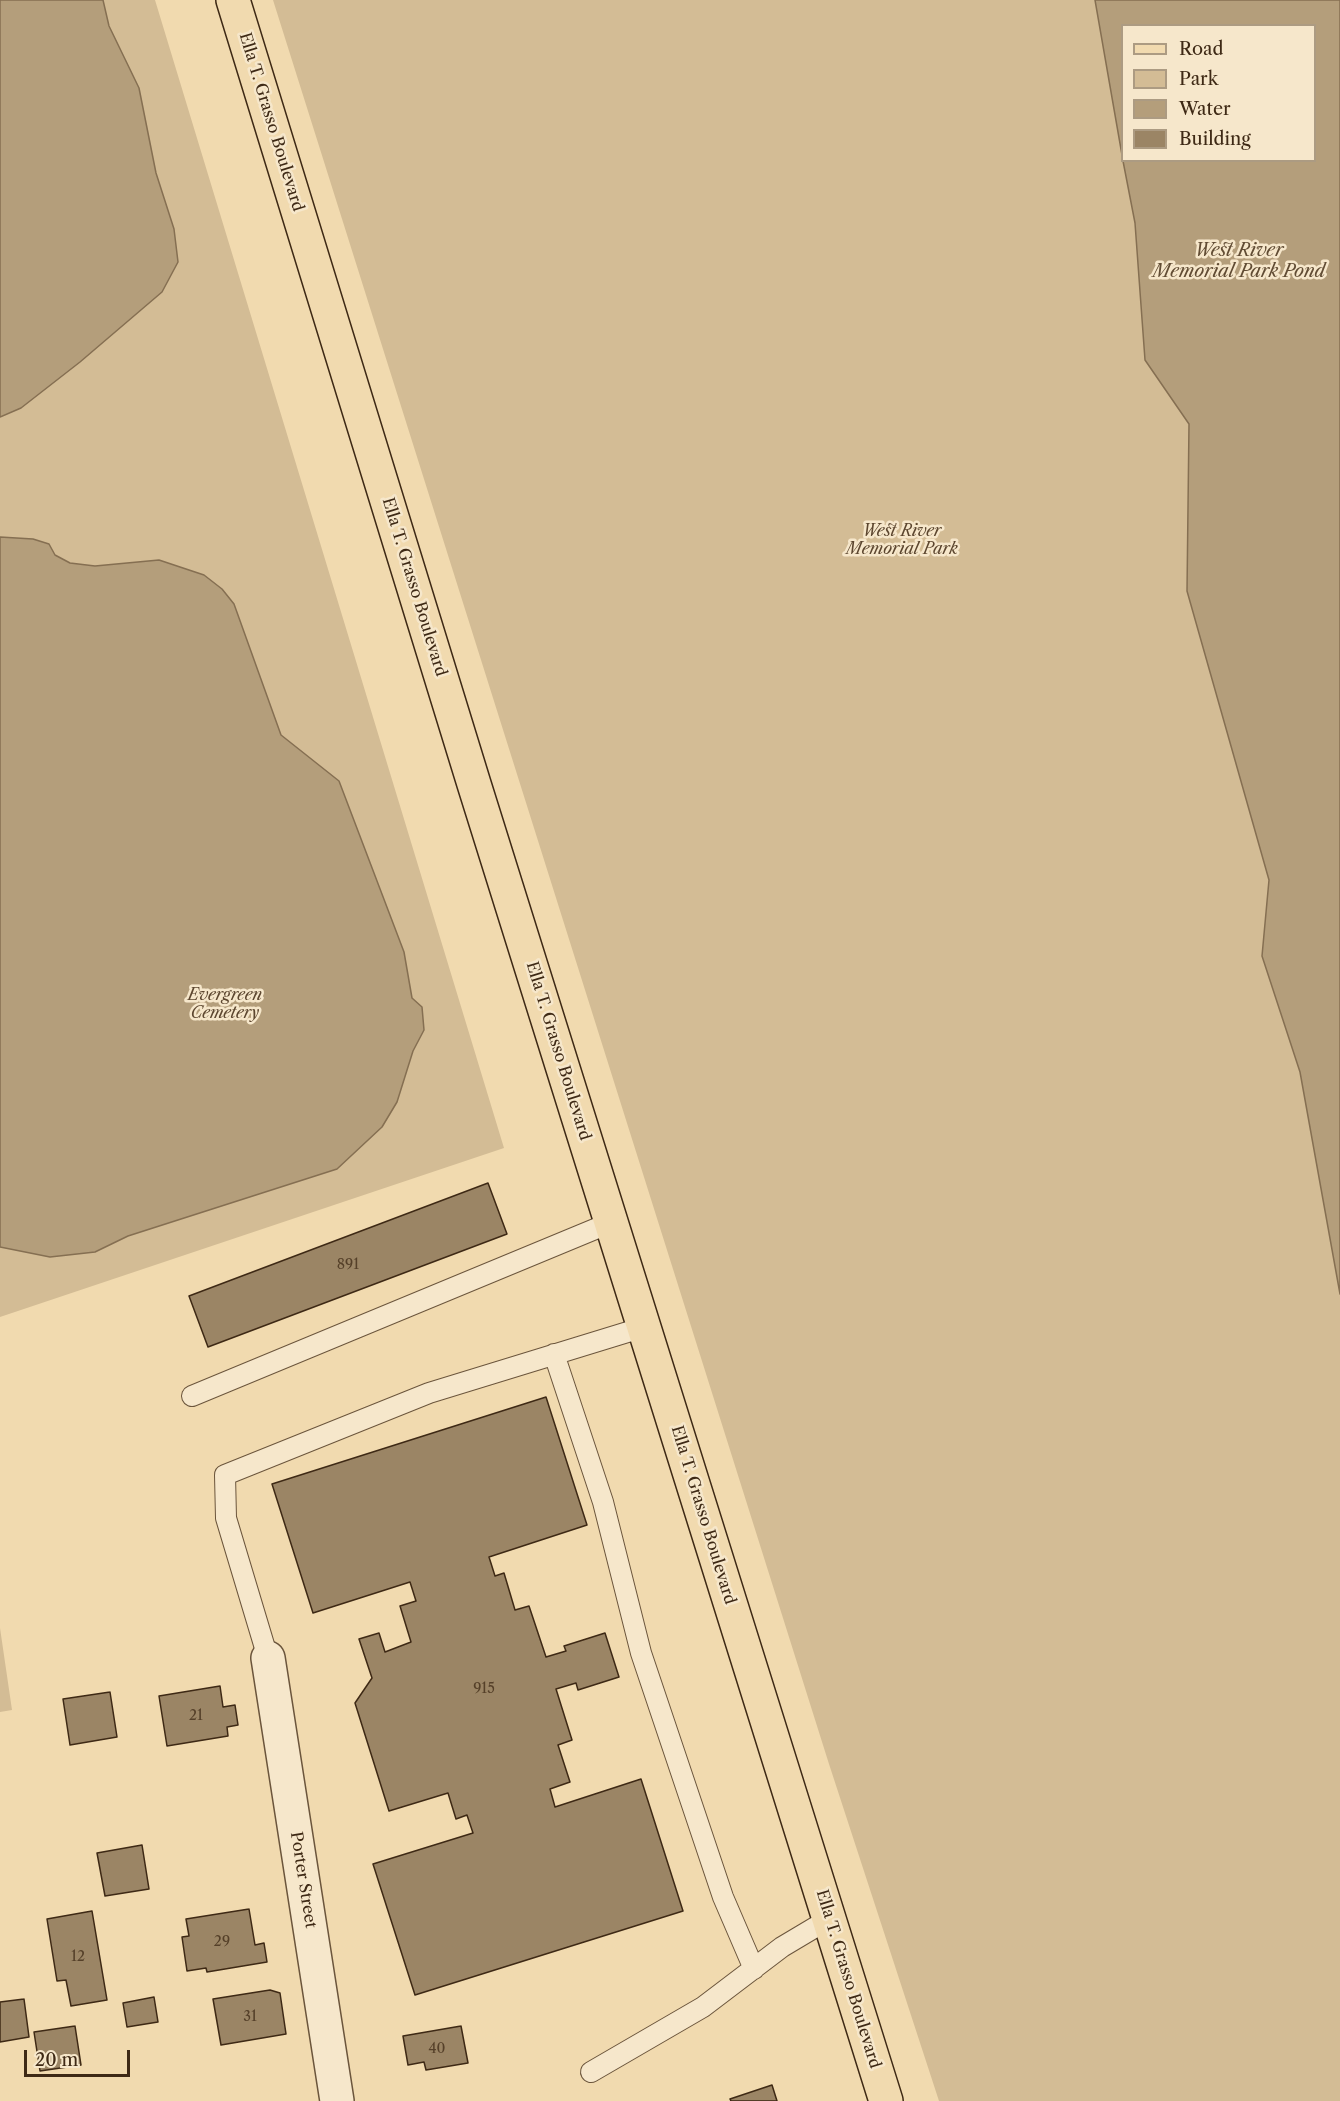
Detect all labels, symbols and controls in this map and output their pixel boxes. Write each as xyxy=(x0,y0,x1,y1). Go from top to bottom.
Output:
legend xyxy=(1121,24,1316,162)
street label: Ella T. Grasso Boulevard xyxy=(235,30,307,214)
text: Road xyxy=(1179,38,1224,60)
text: Park xyxy=(1179,68,1218,90)
text: Water xyxy=(1179,98,1231,120)
text: Building xyxy=(1179,128,1251,150)
water label: West River Memorial Park Pond xyxy=(1153,240,1325,282)
street label: Ella T. Grasso Boulevard xyxy=(378,495,450,679)
park label: West River Memorial Park xyxy=(846,521,958,559)
street label: Ella T. Grasso Boulevard xyxy=(522,959,594,1143)
park label: Evergreen Cemetery xyxy=(188,985,262,1023)
house number: 891 xyxy=(337,1257,359,1273)
street label: Ella T. Grasso Boulevard xyxy=(667,1423,739,1607)
house number: 915 xyxy=(473,1681,495,1697)
house number: 21 xyxy=(189,1708,203,1724)
street label: Porter Street xyxy=(286,1830,320,1930)
street label: Ella T. Grasso Boulevard xyxy=(812,1887,884,2071)
house number: 29 xyxy=(214,1934,230,1950)
house number: 12 xyxy=(71,1949,85,1965)
house number: 31 xyxy=(243,2009,257,2025)
scale bar xyxy=(27,2038,134,2076)
house number: 40 xyxy=(429,2041,445,2057)
text: 20 m xyxy=(35,2049,78,2071)

